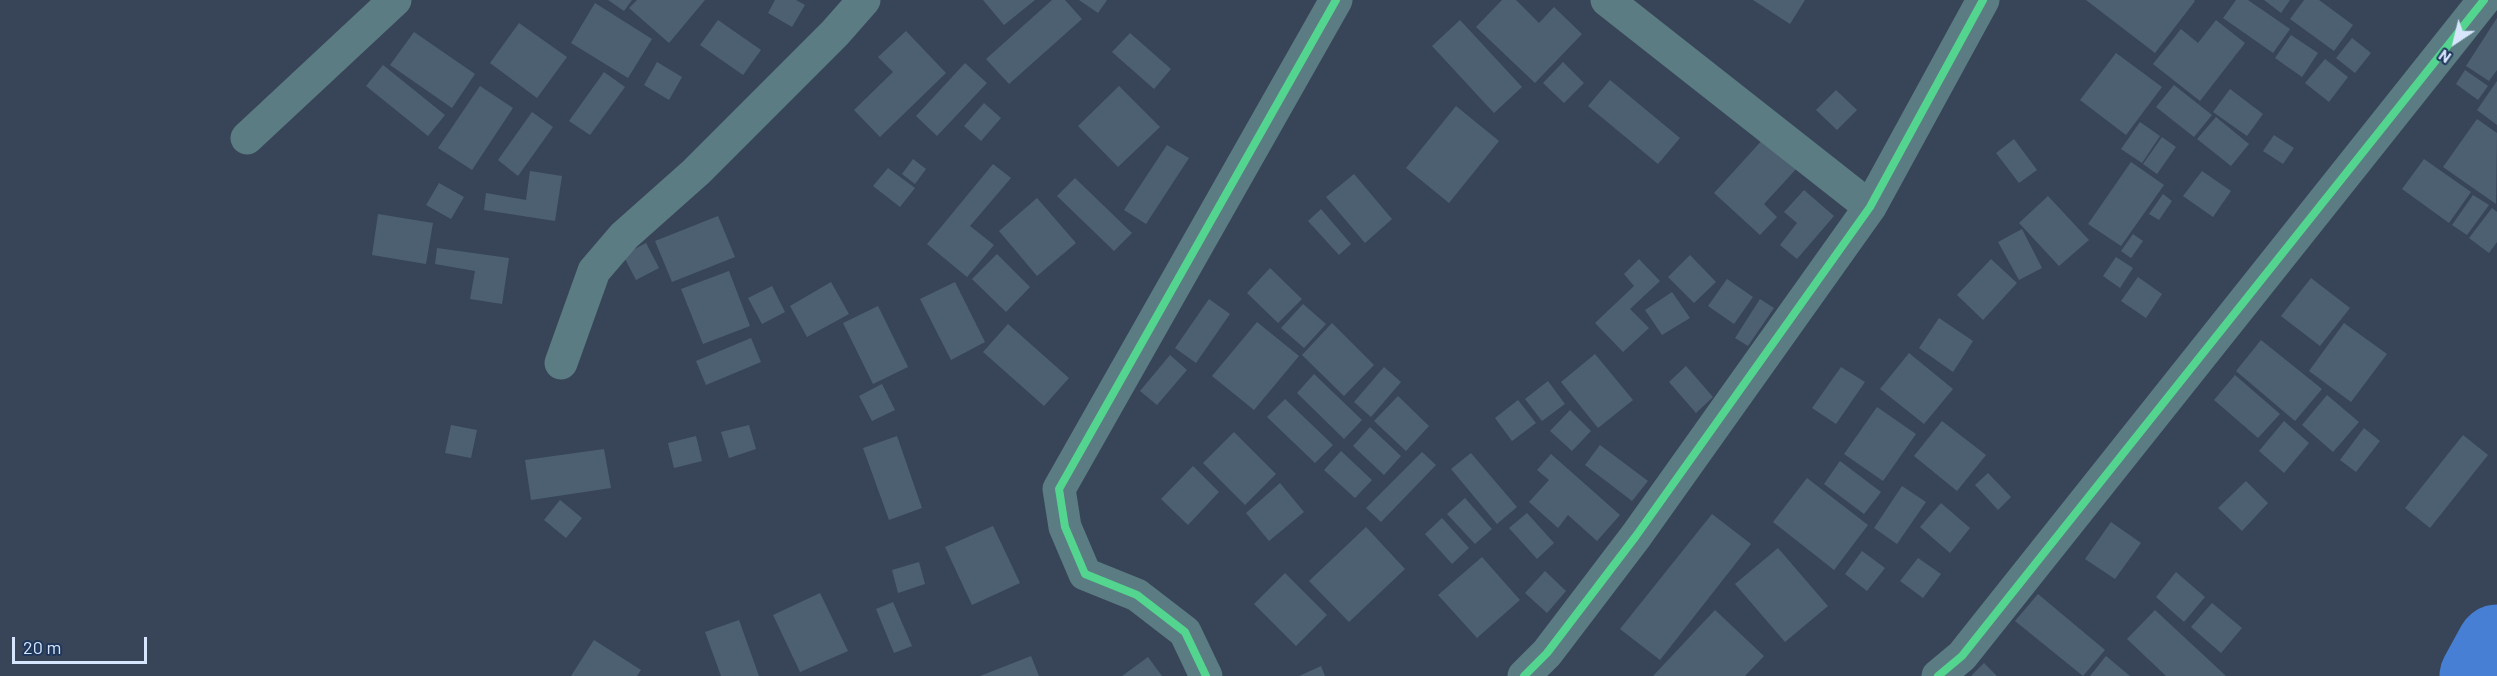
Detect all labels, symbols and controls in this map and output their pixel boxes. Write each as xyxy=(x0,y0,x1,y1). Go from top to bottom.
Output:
north arrow xyxy=(2425,12,2485,72)
text: N xyxy=(2435,46,2454,68)
scale bar xyxy=(15,625,150,663)
text: 20 m xyxy=(23,636,61,658)

